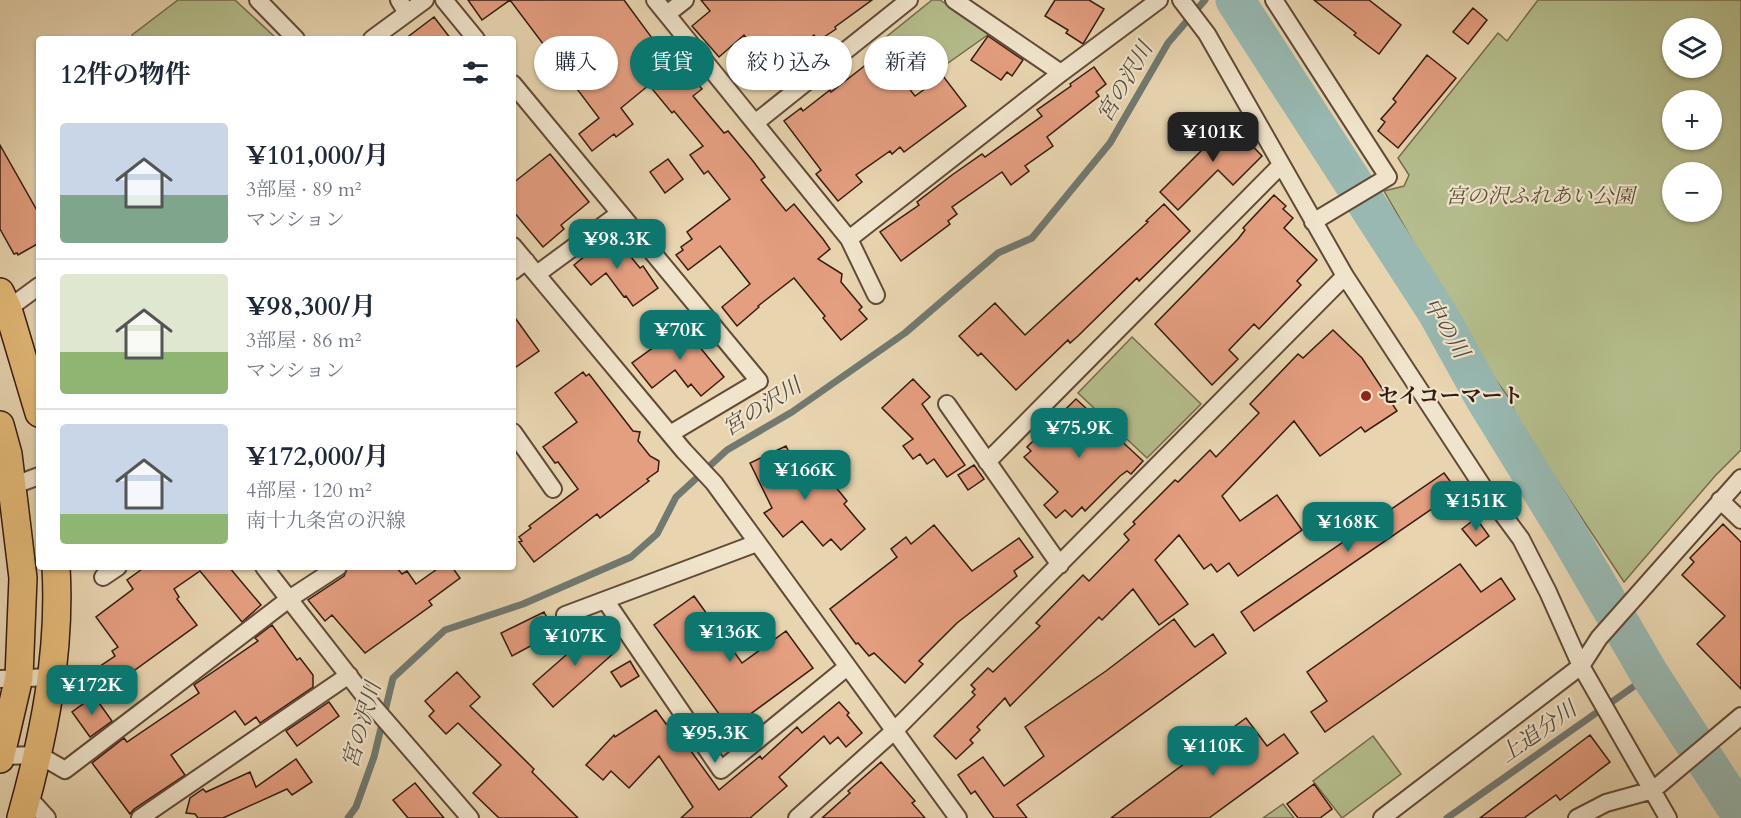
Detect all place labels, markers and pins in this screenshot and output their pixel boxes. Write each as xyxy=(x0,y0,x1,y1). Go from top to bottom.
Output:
pin: ¥101K xyxy=(1171,112,1255,163)
pin: ¥98.3K xyxy=(568,219,666,270)
pin: ¥70K xyxy=(644,310,716,361)
place label: セイコーマート xyxy=(1378,382,1524,411)
marker: セイコーマート xyxy=(1359,389,1373,403)
pin: ¥75.9K xyxy=(1030,408,1128,459)
pin: ¥166K xyxy=(763,450,847,501)
pin: ¥151K xyxy=(1434,481,1518,532)
pin: ¥168K xyxy=(1306,502,1390,553)
pin: ¥136K xyxy=(688,612,772,663)
pin: ¥107K xyxy=(533,616,617,667)
pin: ¥172K xyxy=(50,665,134,716)
pin: ¥95.3K xyxy=(666,713,764,764)
pin: ¥110K xyxy=(1171,726,1255,777)

